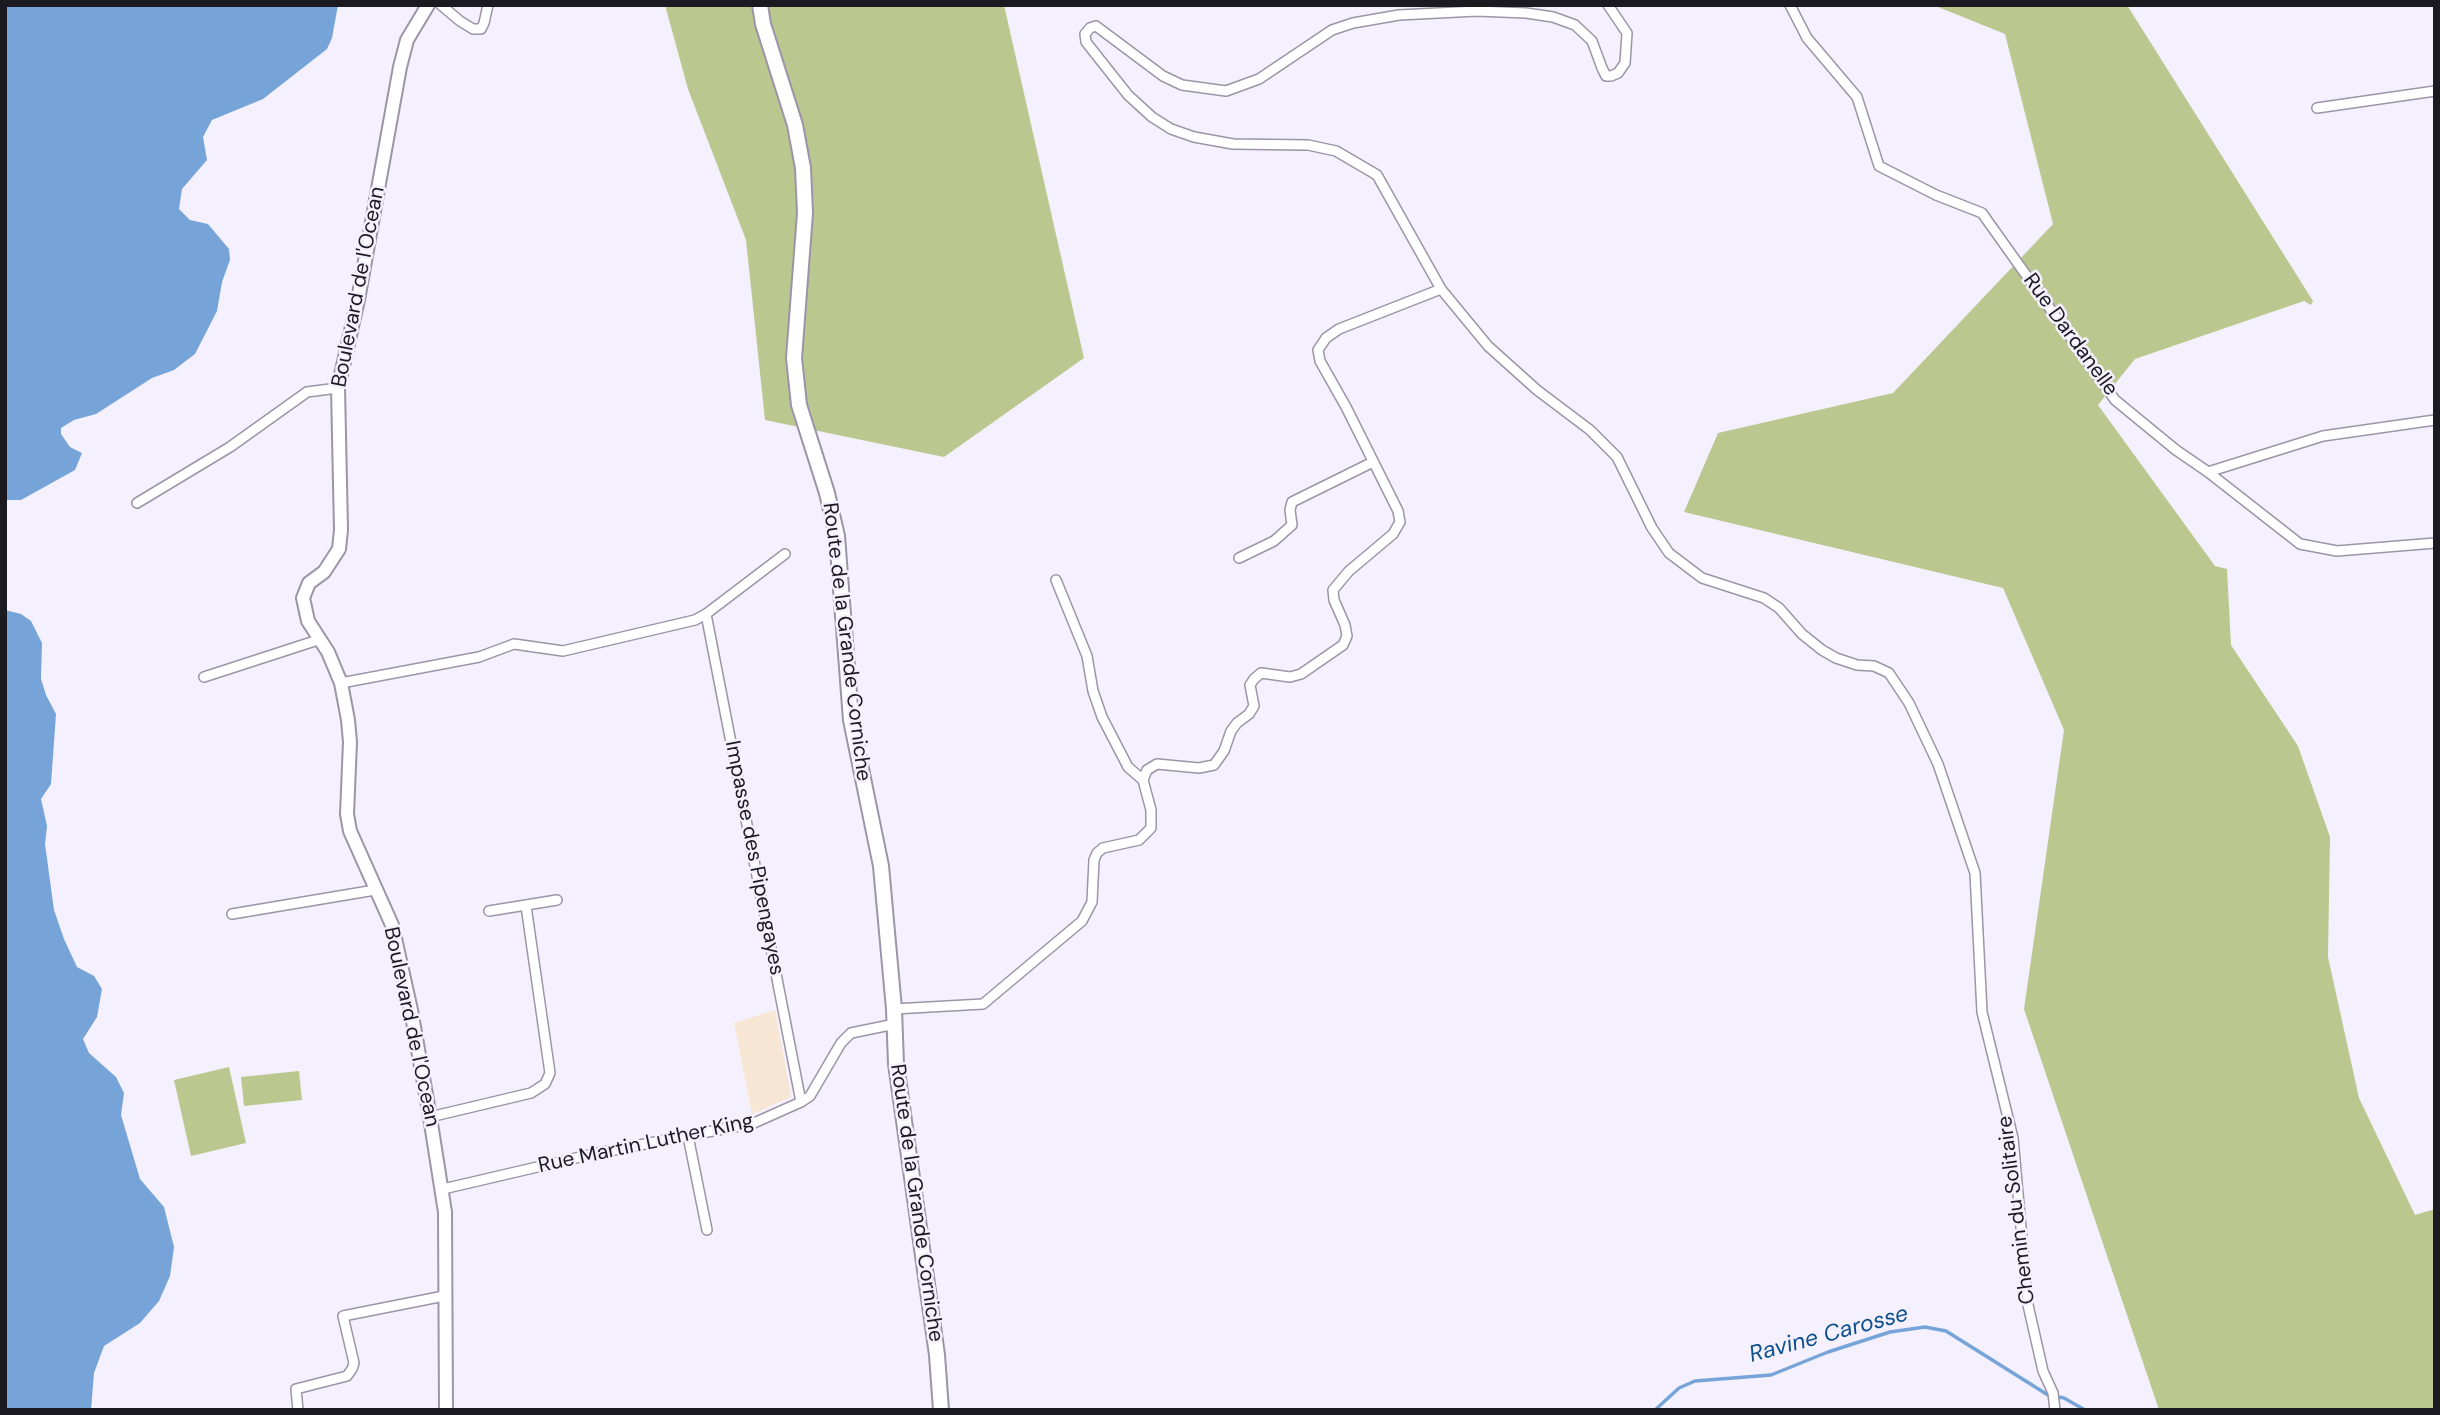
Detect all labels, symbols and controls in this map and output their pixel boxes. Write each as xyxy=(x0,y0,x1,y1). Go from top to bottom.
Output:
street label: Boulevard de l'Ocean xyxy=(327,185,391,389)
street label: Rue Dardanelle xyxy=(2017,269,2123,401)
street label: Route de la Grande Corniche xyxy=(816,501,876,783)
street label: Impasse des Pipengayes xyxy=(719,739,789,977)
street label: Boulevard de l'Ocean xyxy=(377,925,445,1129)
street label: Route de la Grande Corniche xyxy=(884,1062,948,1344)
street label: Rue Martin Luther King xyxy=(536,1109,756,1179)
street label: Chemin du Solitaire xyxy=(1993,1114,2041,1306)
water label: Ravine Carosse xyxy=(1746,1301,1912,1369)

